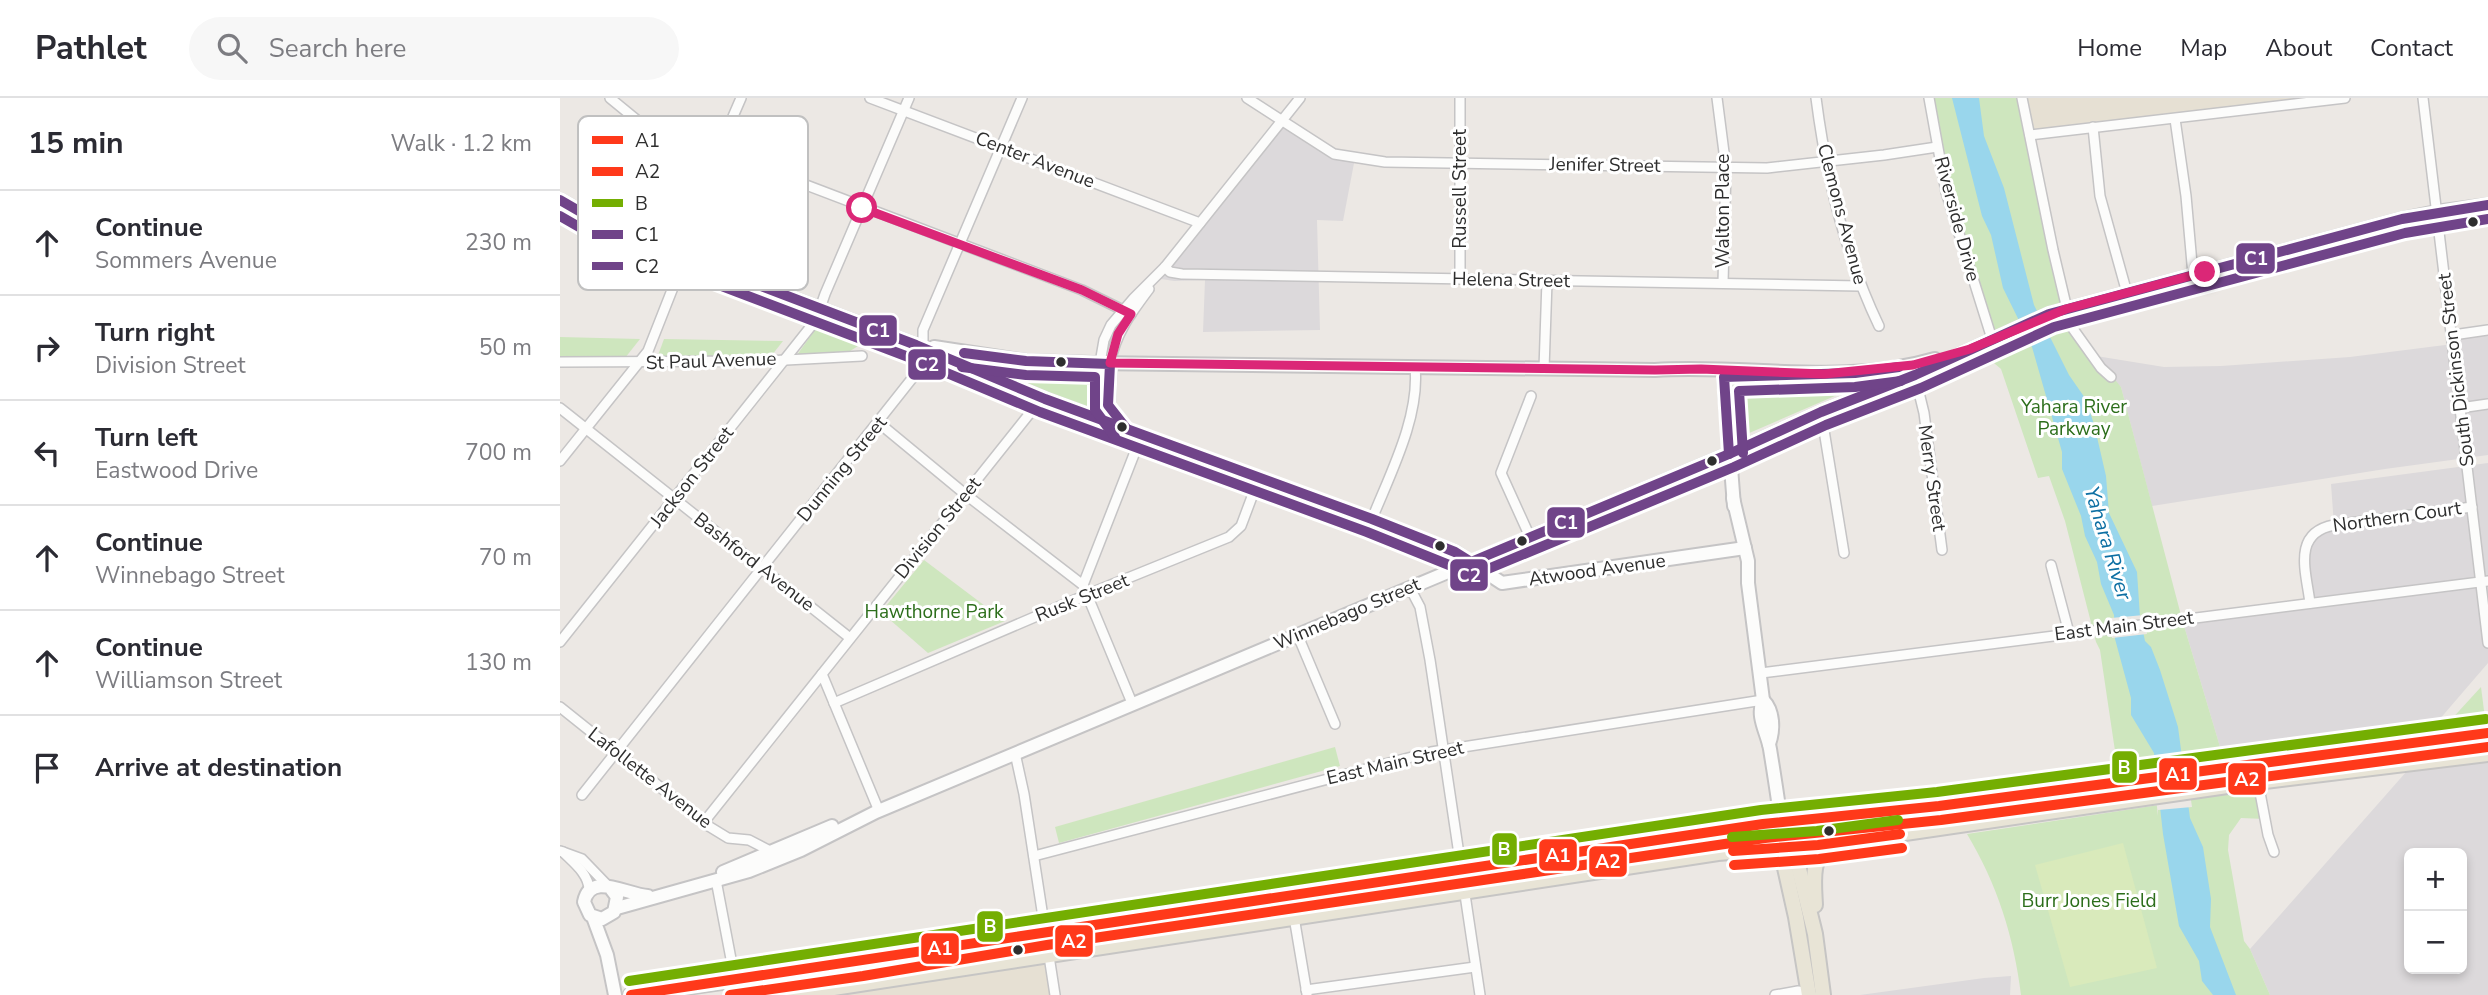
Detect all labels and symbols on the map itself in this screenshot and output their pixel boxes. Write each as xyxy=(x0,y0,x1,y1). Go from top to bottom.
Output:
legend xyxy=(578,116,808,290)
street label: Center Avenue xyxy=(972,125,1098,195)
text: A1 xyxy=(635,128,660,154)
street label: Russell Street xyxy=(1447,129,1473,249)
street label: Clemons Avenue xyxy=(1811,141,1873,287)
street label: Jenifer Street xyxy=(1548,151,1661,179)
street label: Walton Place xyxy=(1710,154,1736,268)
street label: Riverside Drive xyxy=(1928,154,1986,284)
text: A2 xyxy=(635,159,660,185)
text: B xyxy=(635,191,648,217)
route start xyxy=(846,192,877,223)
unlabelled marker xyxy=(2466,215,2480,229)
text: C1 xyxy=(635,222,659,248)
line badge: C1 xyxy=(2235,242,2276,275)
text: C1 xyxy=(2244,246,2268,272)
text: C2 xyxy=(635,254,659,280)
route end xyxy=(2189,256,2220,287)
street label: Helena Street xyxy=(1452,266,1570,294)
street label: South Dickinson Street xyxy=(2431,272,2481,468)
line badge: C1 xyxy=(858,314,898,347)
text: C1 xyxy=(866,318,890,344)
street label: St Paul Avenue xyxy=(645,346,777,376)
line badge: C2 xyxy=(907,348,947,381)
text: C2 xyxy=(915,352,939,378)
unlabelled marker xyxy=(1054,355,1068,369)
park label: Yahara River Parkway xyxy=(2020,394,2127,442)
street label: Dunning Street xyxy=(791,410,893,527)
unlabelled marker xyxy=(1115,420,1129,434)
street label: Jackson Street xyxy=(644,421,740,534)
street label: Merry Street xyxy=(1912,423,1952,533)
unlabelled marker xyxy=(1705,454,1719,468)
street label: Division Street xyxy=(889,471,987,584)
water label: Yahara River xyxy=(2077,483,2139,604)
street label: Northern Court xyxy=(2331,495,2463,539)
line badge: C1 xyxy=(1546,506,1586,539)
street label: Bashford Avenue xyxy=(688,507,820,617)
text: C1 xyxy=(1554,510,1578,536)
unlabelled marker xyxy=(1515,534,1529,548)
unlabelled marker xyxy=(1433,539,1447,553)
street label: Atwood Avenue xyxy=(1527,548,1667,592)
line badge: C2 xyxy=(1449,558,1489,592)
text: C2 xyxy=(1457,563,1481,589)
street label: Rusk Street xyxy=(1031,567,1133,629)
street label: Winnebago Street xyxy=(1270,571,1424,657)
park label: Hawthorne Park xyxy=(864,599,1004,625)
street label: East Main Street xyxy=(2053,605,2195,647)
street label: Lafollette Avenue xyxy=(583,721,717,835)
street label: East Main Street xyxy=(1324,735,1466,791)
line badge: B xyxy=(2111,750,2138,784)
text: B xyxy=(2117,755,2131,781)
line badge: A1 xyxy=(2158,757,2198,791)
text: A1 xyxy=(2165,762,2191,788)
line badge: A2 xyxy=(2227,762,2267,796)
text: A2 xyxy=(2234,767,2260,793)
unlabelled marker xyxy=(1822,824,1836,838)
line badge: B xyxy=(1491,832,1518,866)
text: B xyxy=(1497,837,1511,863)
line badge: A1 xyxy=(1538,838,1578,872)
text: A1 xyxy=(1545,843,1571,869)
line badge: A2 xyxy=(1588,845,1628,878)
text: A2 xyxy=(1595,849,1621,875)
park label: Burr Jones Field xyxy=(2021,888,2157,914)
line badge: B xyxy=(976,910,1004,943)
text: B xyxy=(983,914,997,940)
line badge: A2 xyxy=(1054,924,1094,958)
text: A2 xyxy=(1061,929,1087,955)
line badge: A1 xyxy=(920,932,960,965)
text: A1 xyxy=(927,936,953,962)
unlabelled marker xyxy=(1011,943,1025,957)

